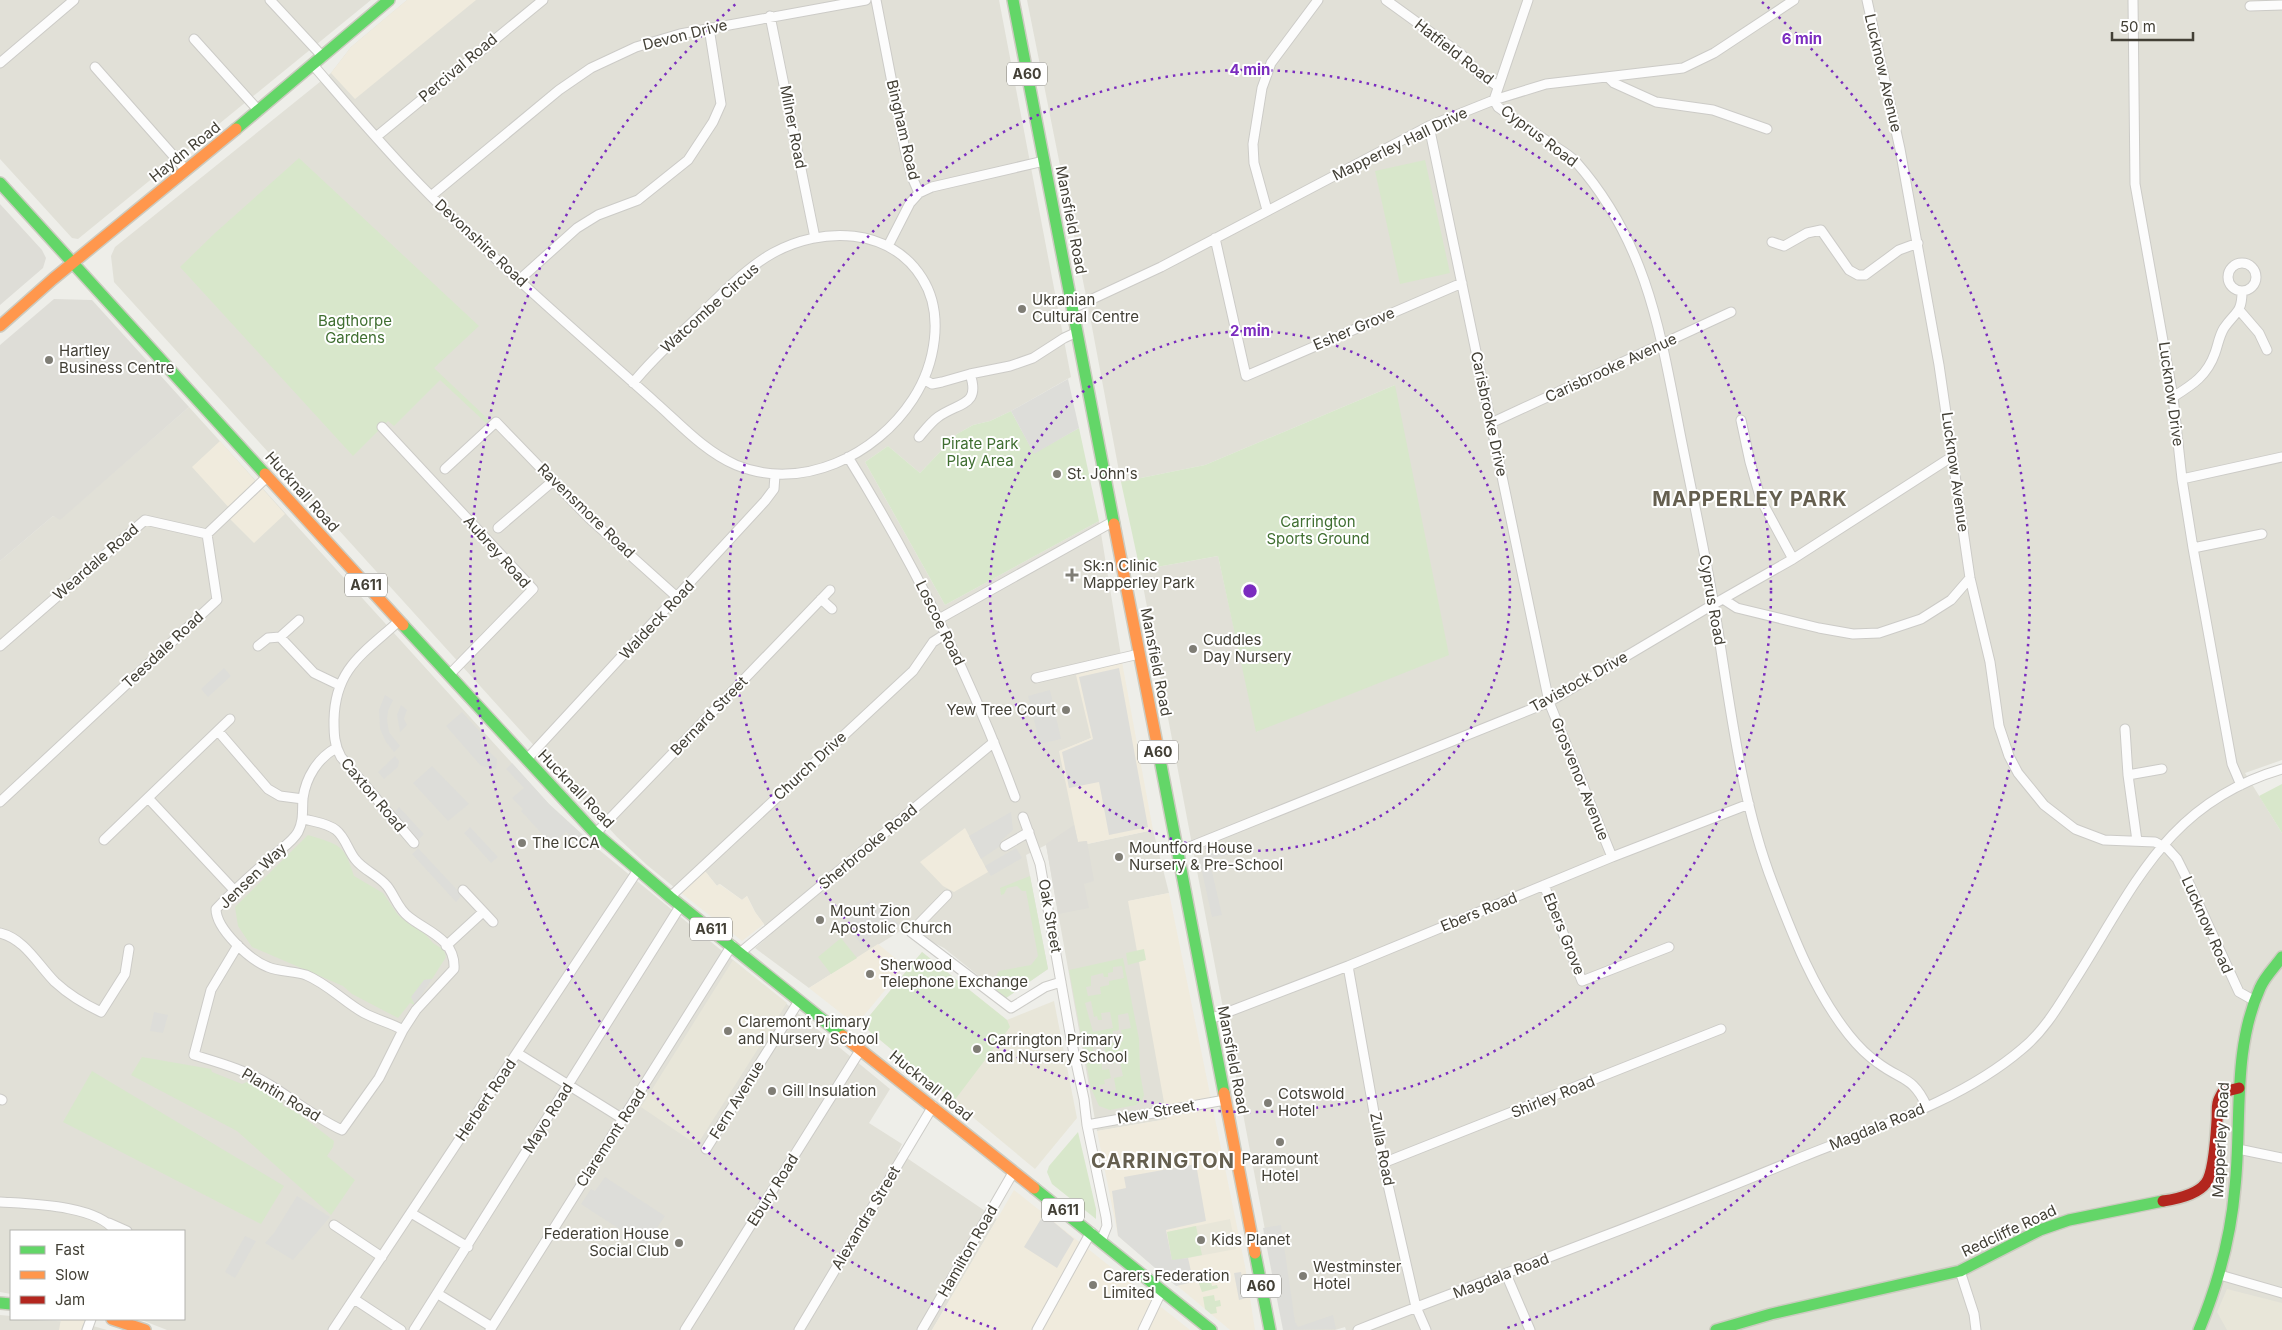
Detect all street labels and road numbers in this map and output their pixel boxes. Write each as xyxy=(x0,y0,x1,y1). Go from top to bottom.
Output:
street label: Lucknow Avenue xyxy=(1861,12,1906,134)
street label: Devon Drive xyxy=(641,15,729,54)
street label: Hatfield Road xyxy=(1411,15,1498,88)
street label: Percival Road xyxy=(415,29,501,106)
road number: A60 xyxy=(1007,62,1047,86)
street label: Bingham Road xyxy=(883,78,924,182)
street label: Milner Road xyxy=(776,84,811,170)
street label: Cyprus Road xyxy=(1497,101,1582,171)
street label: Mapperley Hall Drive xyxy=(1329,103,1470,185)
street label: Haydn Road xyxy=(145,117,224,186)
street label: Mansfield Road xyxy=(1052,164,1091,276)
street label: Devonshire Road xyxy=(431,195,532,291)
street label: Watcombe Circus xyxy=(657,259,763,357)
street label: Esher Grove xyxy=(1310,303,1397,354)
street label: Carisbrooke Avenue xyxy=(1542,329,1680,406)
street label: Lucknow Drive xyxy=(2155,340,2188,447)
street label: Carisbrooke Drive xyxy=(1467,350,1512,478)
street label: Lucknow Avenue xyxy=(1938,411,1973,533)
street label: Hucknall Road xyxy=(261,447,343,536)
street label: Ravensmore Road xyxy=(534,459,639,562)
street label: Aubrey Road xyxy=(460,511,535,592)
street label: Weardale Road xyxy=(49,519,142,604)
street label: Cyprus Road xyxy=(1695,553,1730,647)
road number: A611 xyxy=(345,574,387,596)
street label: Waldeck Road xyxy=(615,576,698,663)
street label: Loscoe Road xyxy=(912,577,969,668)
street label: Mansfield Road xyxy=(1137,606,1176,718)
street label: Teesdale Road xyxy=(118,607,207,692)
street label: Tavistock Drive xyxy=(1527,647,1631,716)
street label: Bernard Street xyxy=(666,672,751,759)
street label: Grosvenor Avenue xyxy=(1547,715,1614,843)
street label: Church Drive xyxy=(769,727,850,804)
road number: A60 xyxy=(1138,740,1178,764)
street label: Hucknall Road xyxy=(534,745,619,832)
street label: Caxton Road xyxy=(337,754,410,836)
street label: Sherbrooke Road xyxy=(815,800,921,893)
street label: Jensen Way xyxy=(215,838,291,913)
street label: Lucknow Road xyxy=(2178,873,2237,976)
street label: Oak Street xyxy=(1035,877,1066,954)
street label: Ebers Road xyxy=(1438,888,1520,936)
street label: Ebers Grove xyxy=(1539,890,1590,978)
road number: A611 xyxy=(690,918,732,941)
street label: Mansfield Road xyxy=(1214,1004,1253,1116)
street label: Hucknall Road xyxy=(886,1046,977,1125)
street label: Herbert Road xyxy=(451,1055,520,1144)
street label: Fern Avenue xyxy=(705,1057,768,1142)
street label: Plantin Road xyxy=(239,1064,324,1125)
street label: Shirley Road xyxy=(1508,1071,1598,1122)
street label: Mayo Road xyxy=(519,1079,577,1156)
street label: Mapperley Road xyxy=(2208,1082,2233,1198)
street label: Claremont Road xyxy=(572,1085,649,1190)
street label: New Street xyxy=(1116,1095,1196,1128)
street label: Magdala Road xyxy=(1826,1099,1927,1154)
street label: Zulla Road xyxy=(1366,1111,1399,1187)
street label: Ebury Road xyxy=(743,1150,802,1229)
street label: Alexandra Street xyxy=(827,1162,904,1273)
road number: A611 xyxy=(1042,1198,1084,1222)
street label: Redcliffe Road xyxy=(1958,1200,2059,1261)
street label: Hamilton Road xyxy=(934,1201,1002,1300)
street label: Magdala Road xyxy=(1450,1249,1551,1303)
road number: A60 xyxy=(1241,1274,1281,1298)

